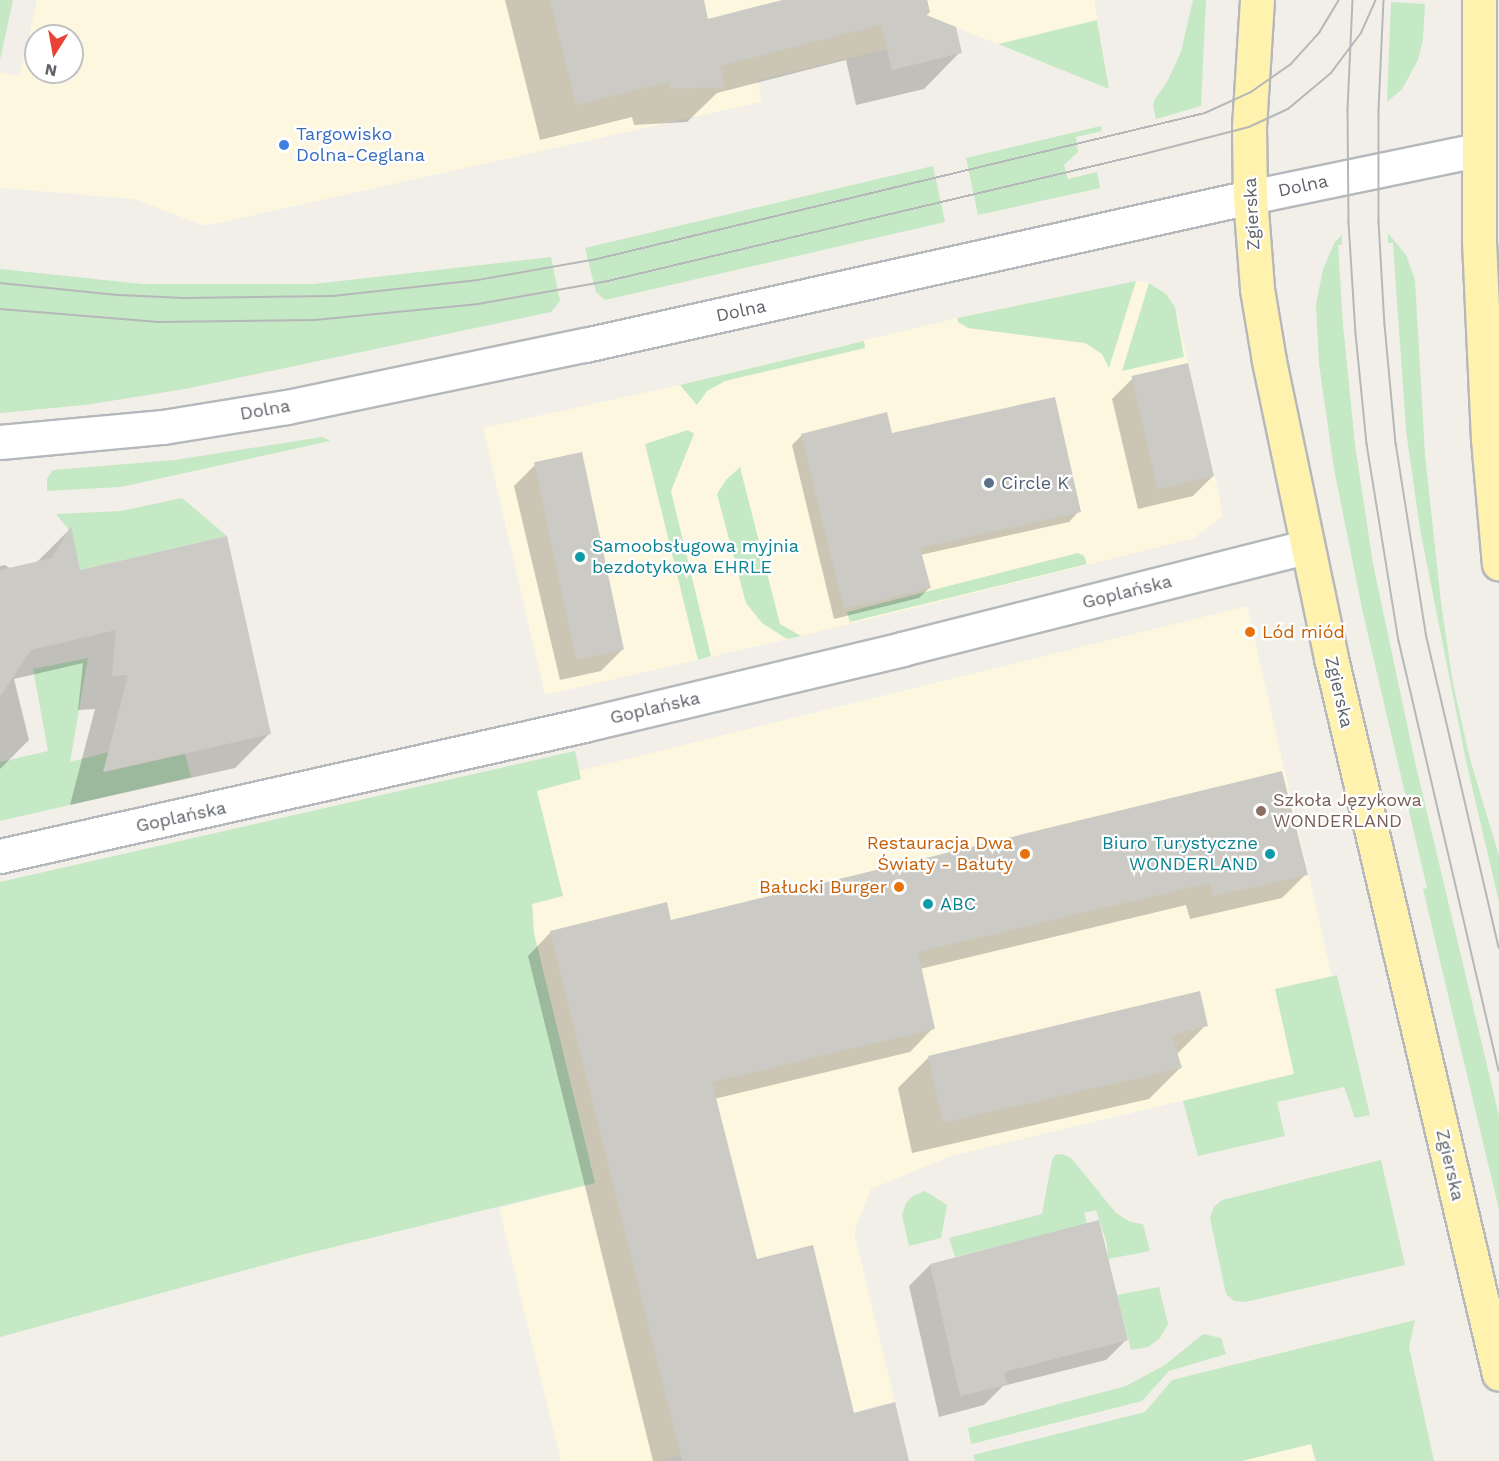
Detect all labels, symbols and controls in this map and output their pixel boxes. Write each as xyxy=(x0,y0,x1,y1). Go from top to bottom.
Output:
north arrow xyxy=(24,24,84,84)
text: N xyxy=(43,60,58,81)
place label: Targowisko Dolna-Ceglana xyxy=(296,124,425,166)
marker: Targowisko Dolna-Ceglana xyxy=(277,138,291,152)
street label: Dolna xyxy=(1276,170,1330,202)
street label: Zgierska xyxy=(1239,177,1265,251)
street label: Dolna xyxy=(714,295,768,327)
street label: Dolna xyxy=(238,395,292,425)
place label: Circle K xyxy=(1001,472,1069,494)
marker: Circle K xyxy=(982,476,996,490)
place label: Samoobsługowa myjnia bezdotykowa EHRLE xyxy=(592,536,799,578)
marker: Samoobsługowa myjnia bezdotykowa EHRLE xyxy=(573,550,587,564)
street label: Goplańska xyxy=(1080,570,1174,614)
place label: Lód miód xyxy=(1262,621,1345,643)
marker: Lód miód xyxy=(1243,625,1257,639)
street label: Zgierska xyxy=(1320,654,1358,730)
street label: Goplańska xyxy=(608,687,702,729)
place label: Szkoła Językowa WONDERLAND xyxy=(1273,790,1423,832)
street label: Goplańska xyxy=(134,797,228,837)
marker: Szkoła Językowa WONDERLAND xyxy=(1254,804,1268,818)
place label: Restauracja Dwa Światy - Bałuty xyxy=(866,833,1013,876)
place label: Biuro Turystyczne WONDERLAND xyxy=(1102,833,1258,876)
marker: Restauracja Dwa Światy - Bałuty xyxy=(1018,847,1032,861)
marker: Biuro Turystyczne WONDERLAND xyxy=(1263,847,1277,861)
place label: Bałucki Burger xyxy=(759,876,887,898)
marker: Bałucki Burger xyxy=(892,880,906,894)
place label: ABC xyxy=(940,893,976,915)
marker: ABC xyxy=(921,897,935,911)
street label: Zgierska xyxy=(1431,1127,1469,1203)

